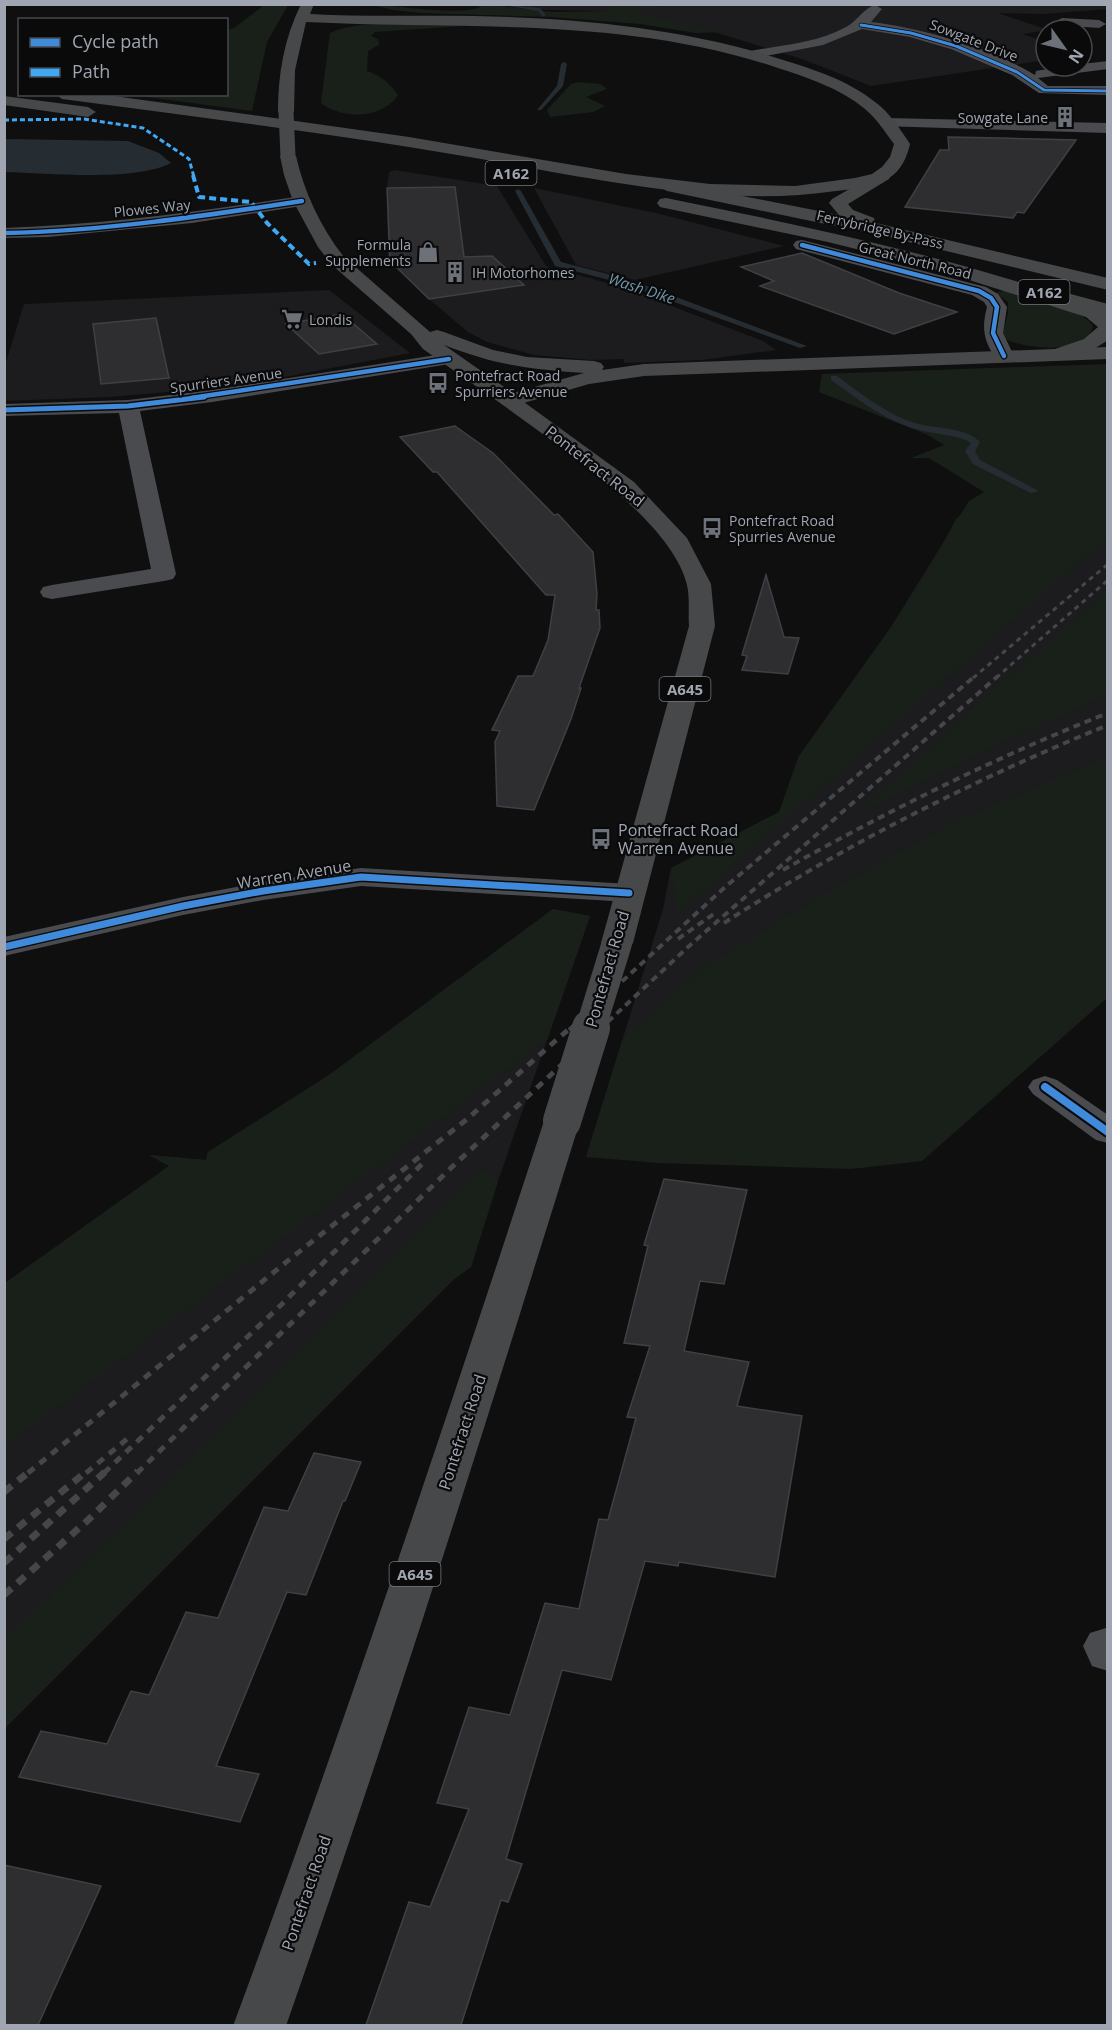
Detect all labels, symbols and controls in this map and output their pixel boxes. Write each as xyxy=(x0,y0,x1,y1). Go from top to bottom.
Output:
street label: Sowgate Drive xyxy=(927,14,1021,66)
legend xyxy=(18,18,228,96)
north arrow xyxy=(1034,18,1094,78)
text: Cycle path xyxy=(72,29,159,53)
text: N xyxy=(1064,45,1089,68)
text: Path xyxy=(72,59,110,83)
building icon: Sowgate Lane xyxy=(1053,105,1077,129)
place label: Sowgate Lane xyxy=(958,108,1048,127)
road number: A162 xyxy=(486,161,536,185)
street label: Plowes Way xyxy=(113,194,192,221)
street label: Ferrybridge By-Pass xyxy=(815,205,945,253)
place label: Formula Supplements xyxy=(325,235,411,270)
street label: Great North Road xyxy=(857,237,973,283)
shop icon: Formula Supplements xyxy=(416,240,440,264)
building icon: IH Motorhomes xyxy=(443,260,467,284)
place label: IH Motorhomes xyxy=(472,263,575,282)
water label: Wash Dike xyxy=(606,268,678,308)
road number: A162 xyxy=(1018,280,1070,304)
supermarket icon: Londis xyxy=(280,307,304,331)
place label: Londis xyxy=(309,310,352,329)
street label: Spurriers Avenue xyxy=(169,363,283,397)
place label: Pontefract Road Spurriers Avenue xyxy=(455,366,568,401)
bus stop icon: Pontefract Road Spurriers Avenue xyxy=(426,371,450,395)
street label: Pontefract Road xyxy=(541,420,649,512)
place label: Pontefract Road Spurries Avenue xyxy=(729,511,836,546)
bus stop icon: Pontefract Road Spurries Avenue xyxy=(700,516,724,540)
road number: A645 xyxy=(660,677,710,701)
place label: Pontefract Road Warren Avenue xyxy=(618,819,738,859)
bus stop icon: Pontefract Road Warren Avenue xyxy=(589,827,613,851)
street label: Warren Avenue xyxy=(235,854,353,894)
street label: Pontefract Road xyxy=(580,908,634,1030)
street label: Pontefract Road xyxy=(433,1371,491,1493)
road number: A645 xyxy=(390,1562,440,1586)
street label: Pontefract Road xyxy=(276,1833,336,1953)

